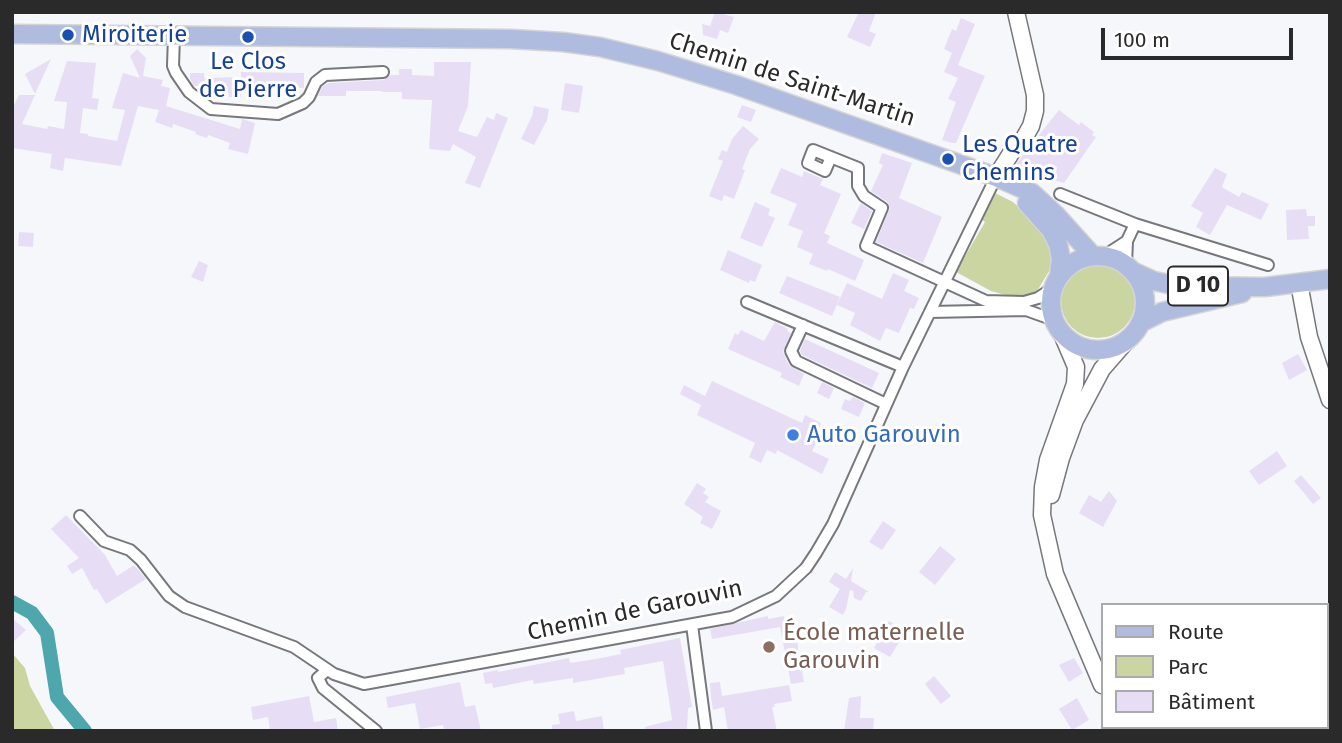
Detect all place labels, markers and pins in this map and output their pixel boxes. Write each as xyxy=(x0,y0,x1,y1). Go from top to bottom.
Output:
place label: Miroiterie xyxy=(82,21,187,49)
marker: Miroiterie xyxy=(60,27,76,43)
marker: Le Clos de Pierre xyxy=(240,29,256,45)
place label: Le Clos de Pierre xyxy=(199,48,297,104)
place label: Les Quatre Chemins xyxy=(962,131,1078,187)
marker: Les Quatre Chemins xyxy=(940,151,956,167)
place label: Auto Garouvin xyxy=(807,421,961,449)
marker: Auto Garouvin xyxy=(785,427,801,443)
place label: École maternelle Garouvin xyxy=(783,619,965,675)
marker: École maternelle Garouvin xyxy=(761,639,777,655)

